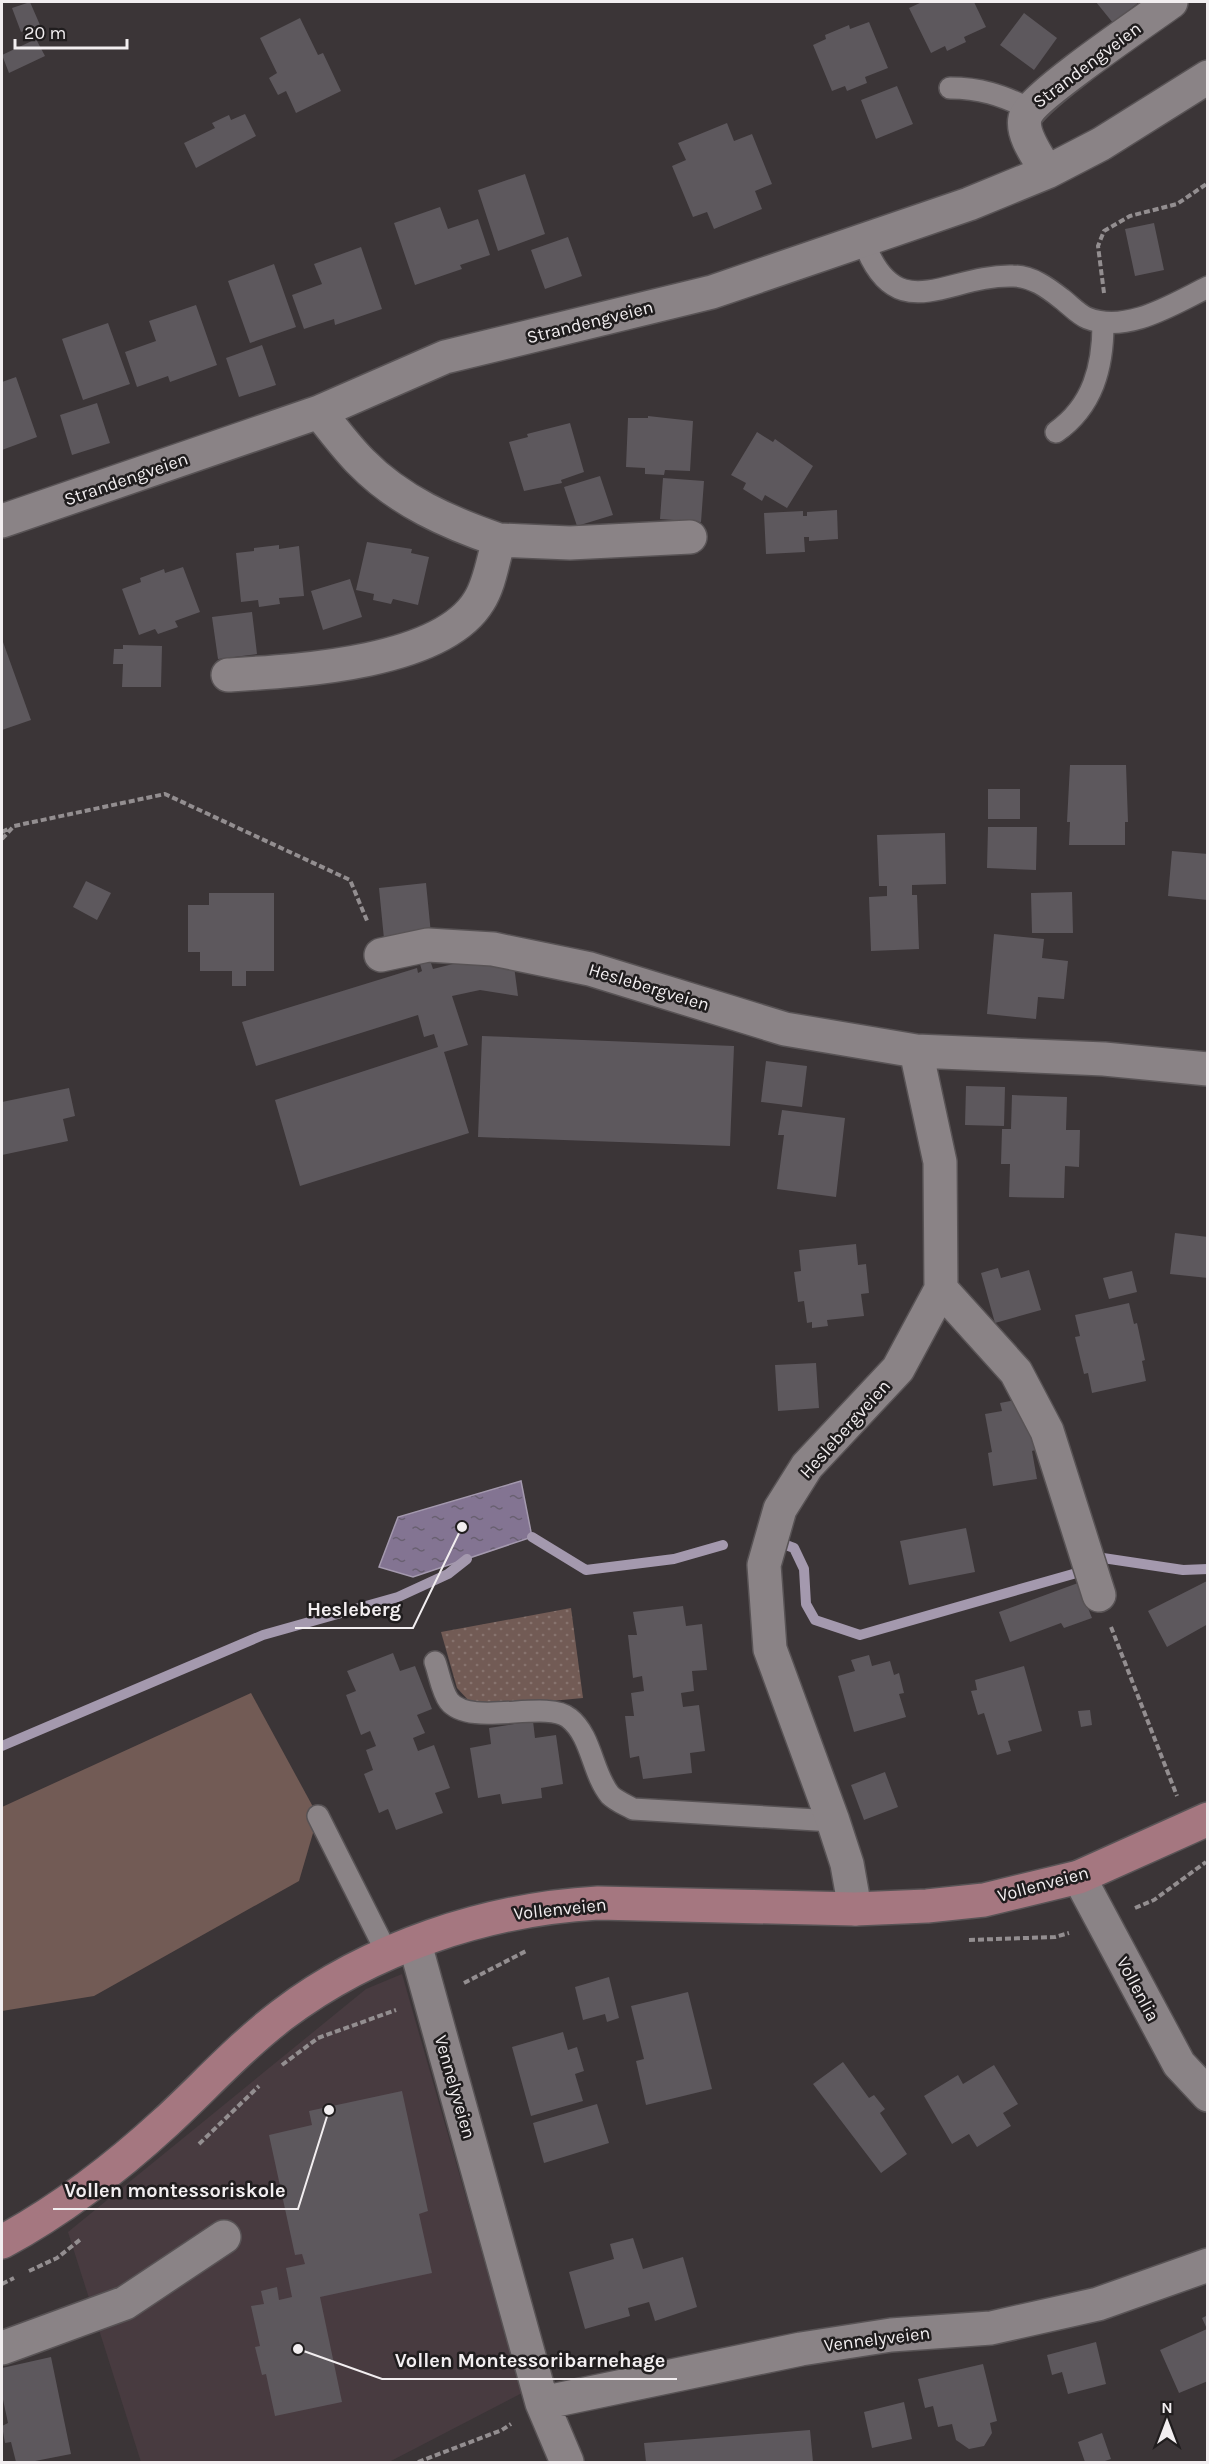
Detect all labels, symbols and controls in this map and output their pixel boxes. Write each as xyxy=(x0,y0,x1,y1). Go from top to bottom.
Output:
scale bar xyxy=(15,12,128,50)
street label: Strandengveien xyxy=(1029,17,1145,113)
text: 20 m xyxy=(24,22,66,44)
street label: Strandengveien xyxy=(524,296,656,348)
street label: Strandengveien xyxy=(61,447,191,511)
street label: Heslebergveien xyxy=(586,958,712,1016)
street label: Heslebergveien xyxy=(795,1375,895,1483)
callout: Hesleberg xyxy=(295,1590,413,1628)
text: Hesleberg xyxy=(307,1598,401,1621)
street label: Vollenveien xyxy=(995,1861,1091,1907)
street label: Vollenveien xyxy=(512,1893,608,1925)
street label: Vollenlia xyxy=(1112,1953,1164,2025)
street label: Vennelyveien xyxy=(430,2033,480,2141)
callout: Vollen montessoriskole xyxy=(53,2171,298,2209)
text: Vollen montessoriskole xyxy=(64,2179,286,2202)
street label: Vennelyveien xyxy=(823,2322,931,2356)
callout: Vollen Montessoribarnehage xyxy=(382,2341,677,2379)
text: Vollen Montessoribarnehage xyxy=(395,2349,665,2372)
north arrow xyxy=(1137,2392,1197,2452)
text: N xyxy=(1161,2398,1173,2417)

